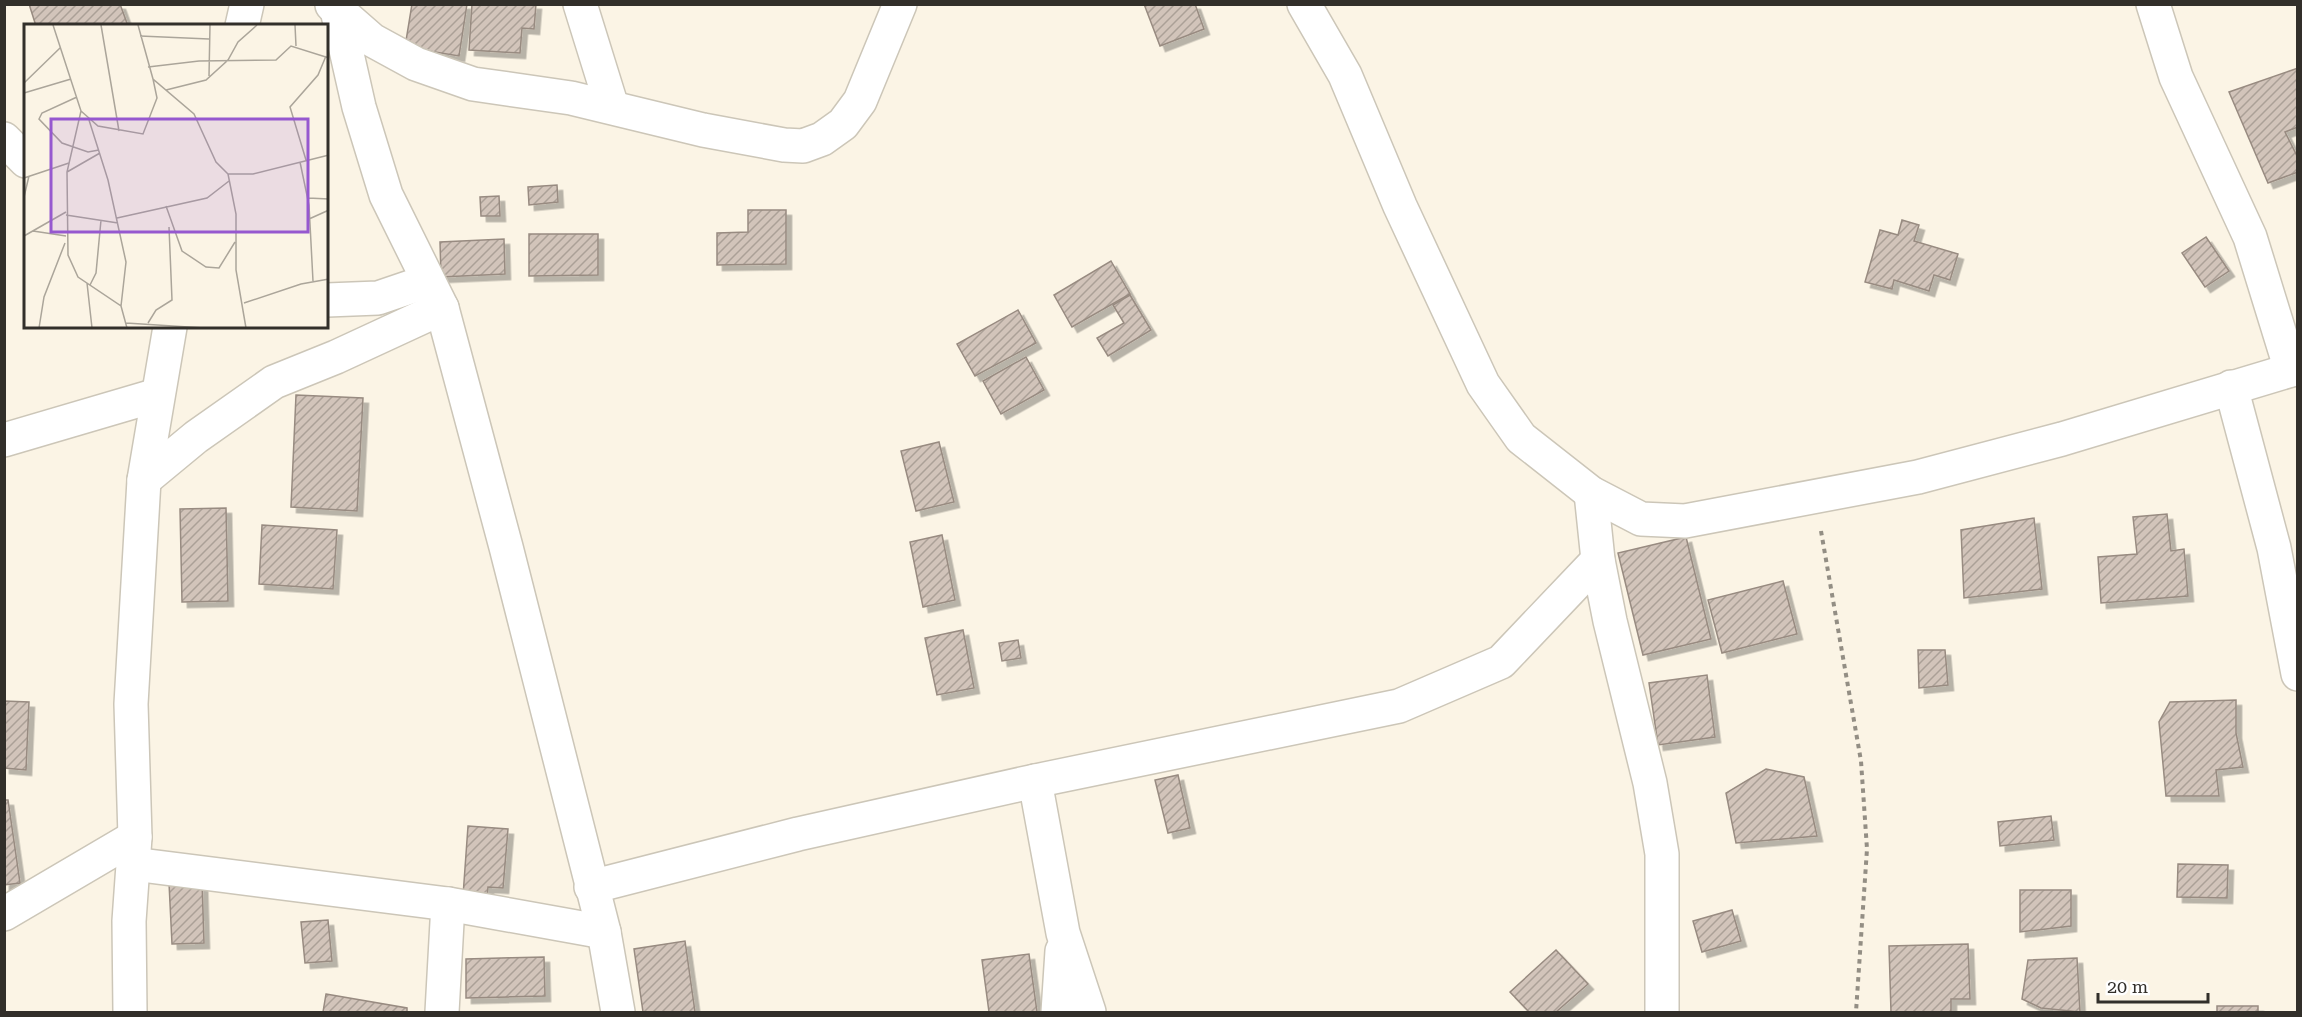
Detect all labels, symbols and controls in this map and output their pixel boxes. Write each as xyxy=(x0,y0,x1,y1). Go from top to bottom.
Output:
inset map xyxy=(24,24,328,328)
scale bar xyxy=(2098,966,2208,1004)
text: 20 m xyxy=(2107,976,2148,997)

